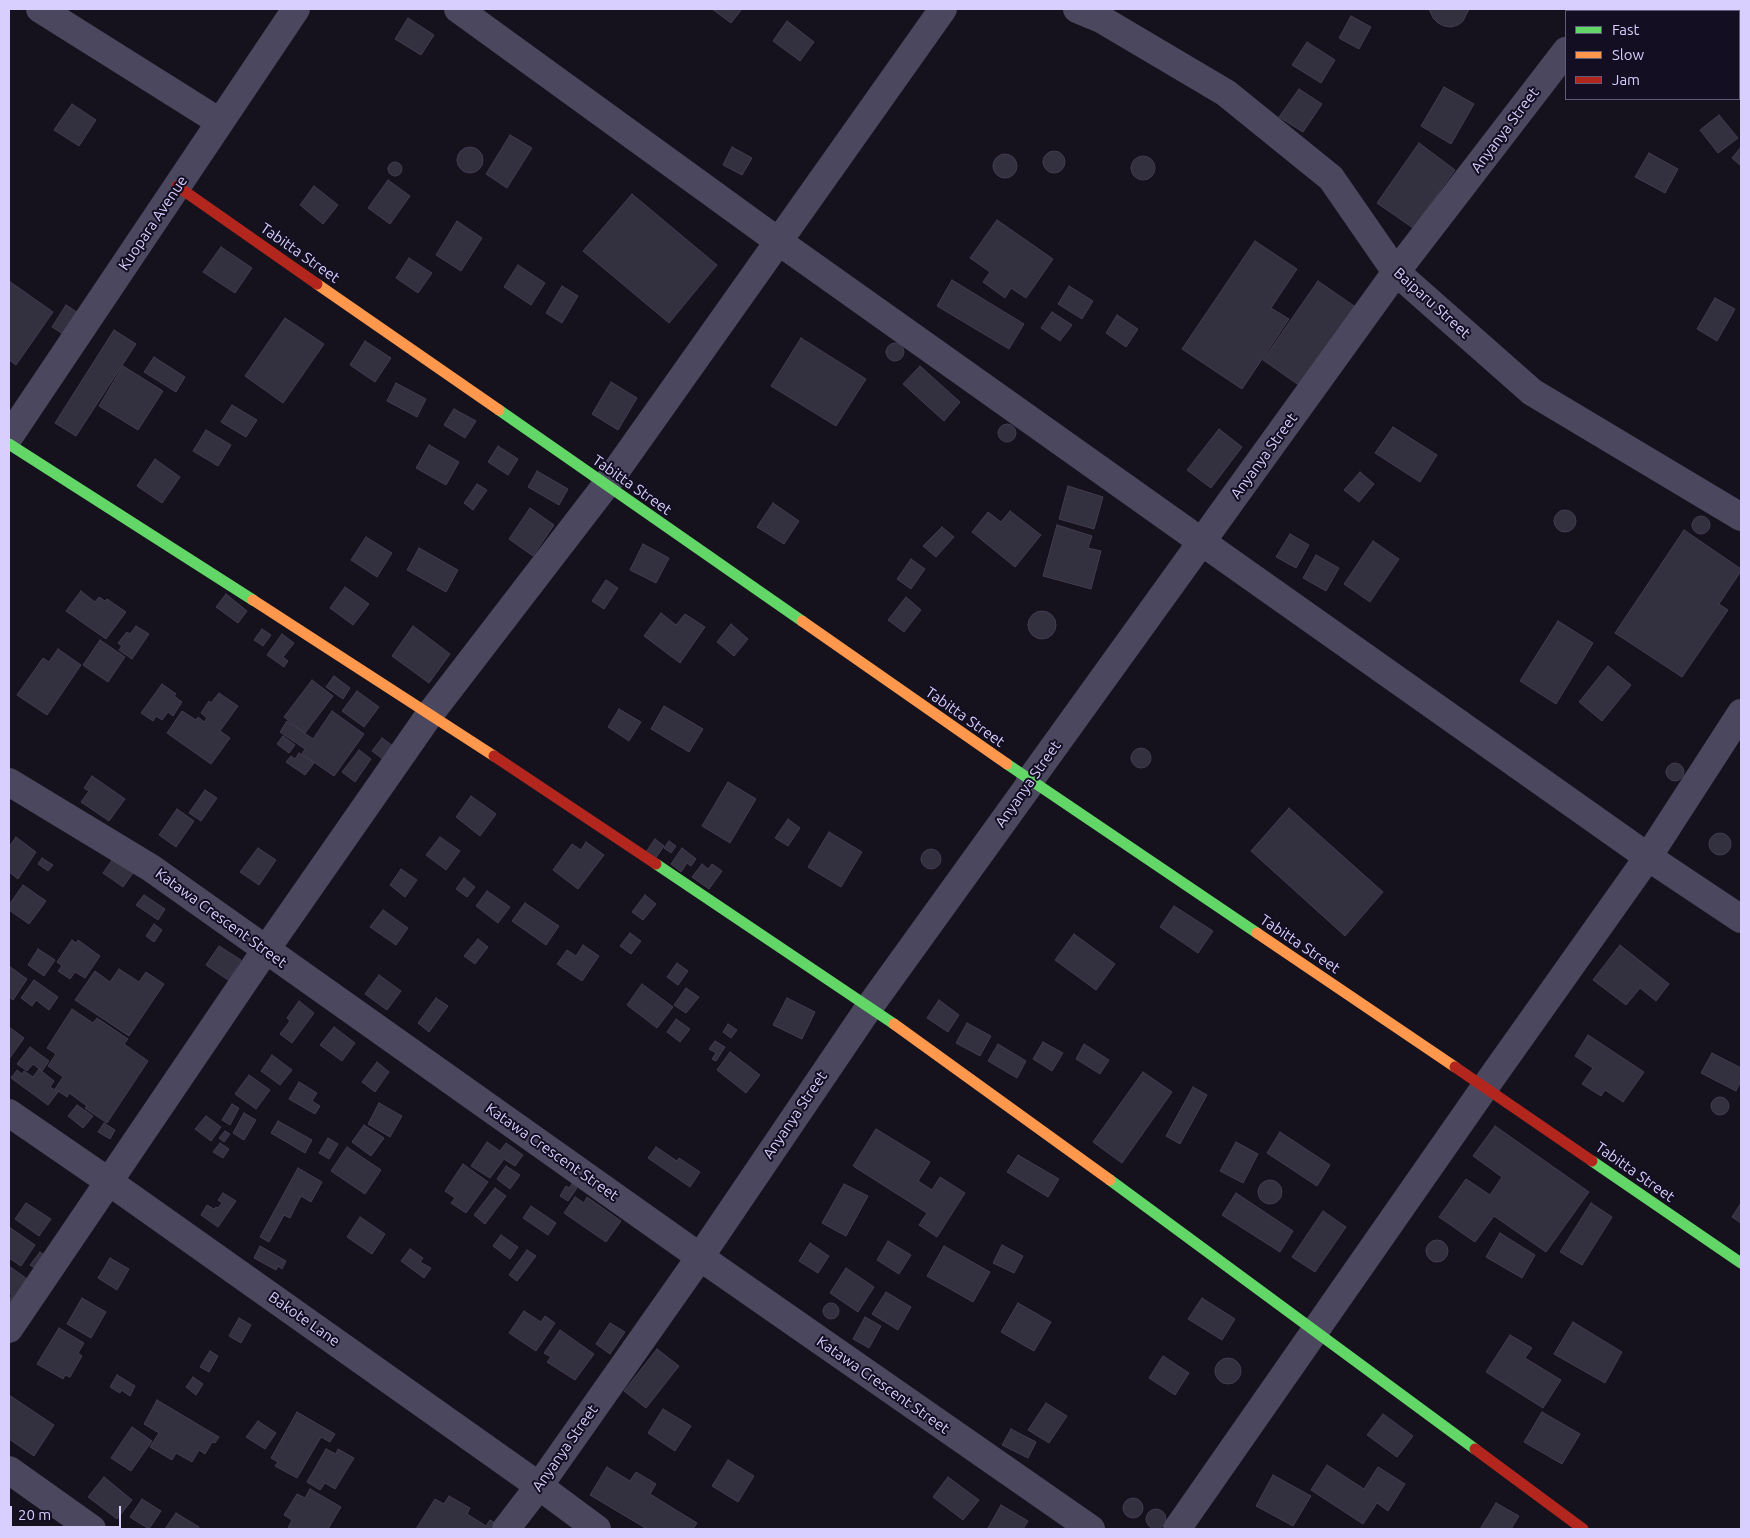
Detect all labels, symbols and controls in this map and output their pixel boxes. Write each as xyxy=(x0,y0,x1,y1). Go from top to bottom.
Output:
legend xyxy=(1565,10,1740,100)
text: Fast xyxy=(1612,21,1639,38)
text: Slow xyxy=(1612,46,1644,63)
text: Jam xyxy=(1612,71,1640,88)
street label: Anyanya Street xyxy=(1467,84,1543,176)
street label: Kuopara Avenue xyxy=(115,172,191,274)
street label: Tabitta Street xyxy=(257,219,343,287)
street label: Baiparu Street xyxy=(1390,264,1474,342)
street label: Anyanya Street xyxy=(1227,410,1301,502)
street label: Tabitta Street xyxy=(589,451,675,519)
street label: Tabitta Street xyxy=(922,683,1008,751)
street label: Anyanya Street xyxy=(991,737,1065,831)
street label: Katawa Crescent Street xyxy=(152,864,290,972)
street label: Tabitta Street xyxy=(1257,911,1343,977)
street label: Anyanya Street xyxy=(759,1068,831,1162)
street label: Katawa Crescent Street xyxy=(482,1099,622,1205)
street label: Tabitta Street xyxy=(1592,1138,1678,1206)
street label: Bakote Lane xyxy=(265,1288,343,1350)
street label: Katawa Crescent Street xyxy=(813,1332,953,1438)
street label: Anyanya Street xyxy=(528,1401,602,1495)
scale bar xyxy=(12,1496,124,1528)
text: 20 m xyxy=(18,1506,51,1523)

